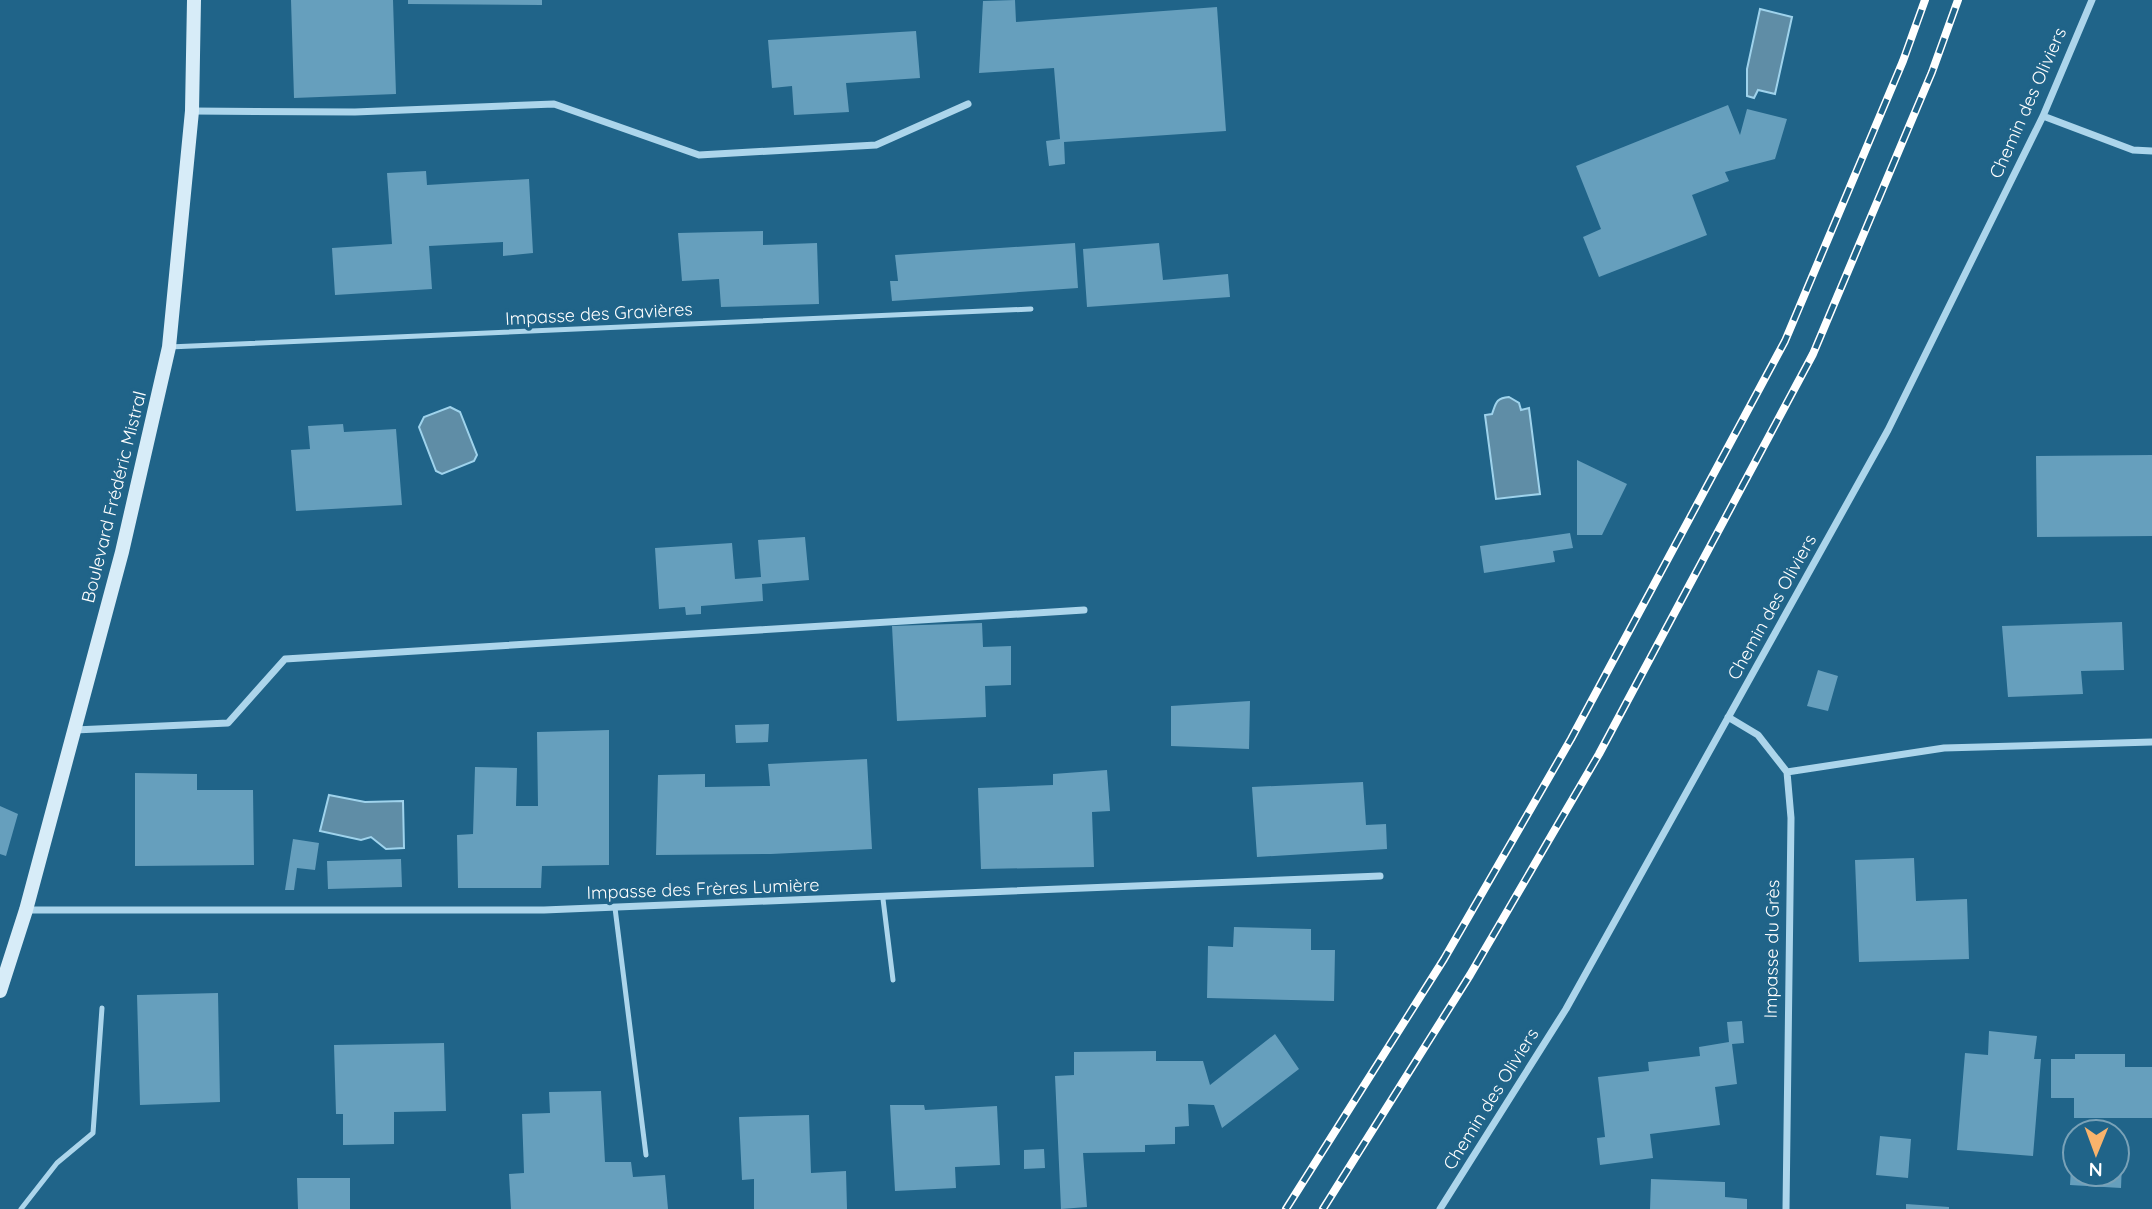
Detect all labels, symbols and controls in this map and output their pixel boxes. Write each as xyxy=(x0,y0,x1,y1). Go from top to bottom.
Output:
street label: Chemin des Oliviers xyxy=(1984,24,2071,182)
street label: Impasse des Gravières xyxy=(505,297,693,330)
street label: Boulevard Frédéric Mistral xyxy=(76,389,151,605)
street label: Chemin des Oliviers xyxy=(1722,530,1821,684)
street label: Impasse des Frères Lumière xyxy=(586,873,820,904)
street label: Impasse du Grès xyxy=(1759,879,1784,1019)
street label: Chemin des Oliviers xyxy=(1438,1024,1543,1174)
north arrow xyxy=(2061,1118,2131,1188)
text: N xyxy=(2089,1158,2103,1182)

